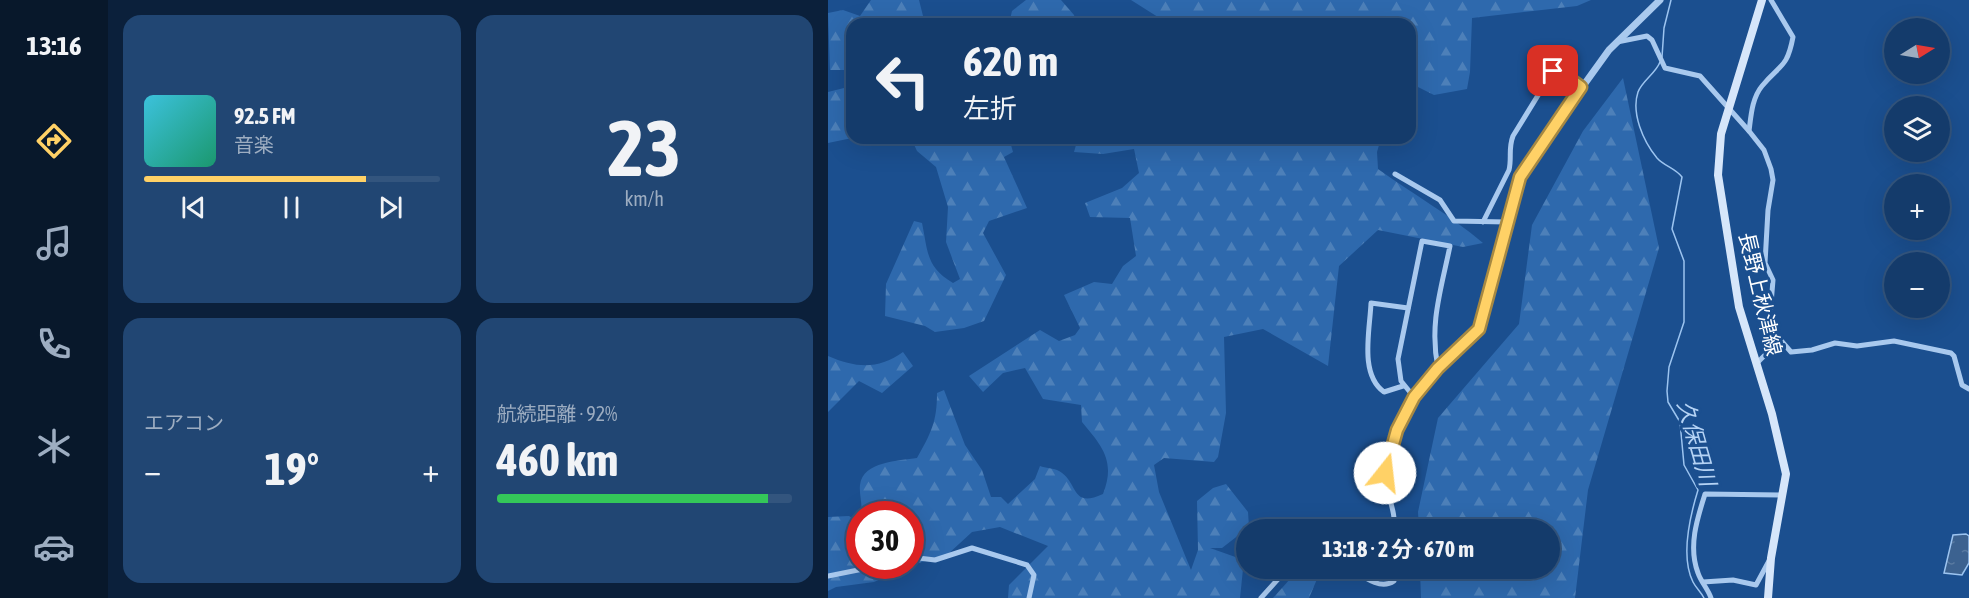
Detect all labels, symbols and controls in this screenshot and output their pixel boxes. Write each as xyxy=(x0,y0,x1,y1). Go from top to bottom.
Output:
north arrow xyxy=(1884,18,1950,84)
map controls xyxy=(1884,18,1950,318)
text: 13:16 xyxy=(26,30,82,61)
text: 620 m xyxy=(963,37,1058,85)
icon: left xyxy=(864,42,942,120)
pin xyxy=(1527,45,1578,96)
icon: arrive xyxy=(1536,54,1569,87)
text: 左折 xyxy=(963,93,1017,124)
button: layers xyxy=(1884,96,1950,162)
text: 92.5 FM xyxy=(234,103,296,129)
text: 23 xyxy=(608,103,681,193)
icon: directions xyxy=(33,120,75,162)
text: 音楽 xyxy=(234,133,274,156)
button: + xyxy=(1884,174,1950,240)
text: km/h xyxy=(624,187,664,210)
icon: previous xyxy=(177,191,210,224)
icon: pause xyxy=(275,191,308,224)
icon: next xyxy=(374,191,407,224)
icon: music xyxy=(33,222,75,264)
street label: 長野上秋津線 xyxy=(1735,230,1787,358)
button: − xyxy=(1884,252,1950,318)
icon: phone xyxy=(33,323,75,365)
water label: 久保田川 xyxy=(1672,397,1722,491)
text: 航続距離 · 92% xyxy=(497,402,617,425)
text: エアコン xyxy=(144,411,224,434)
icon: climate xyxy=(33,425,75,467)
text: 460 km xyxy=(497,434,618,486)
position arrow xyxy=(1353,441,1417,505)
text: 19° xyxy=(264,443,319,495)
text: − xyxy=(144,451,161,489)
text: + xyxy=(422,451,439,489)
speed limit sign: 30 xyxy=(846,501,924,579)
icon: car xyxy=(33,526,75,568)
text: 13:18 · 2 分 · 670 m xyxy=(1322,536,1474,562)

